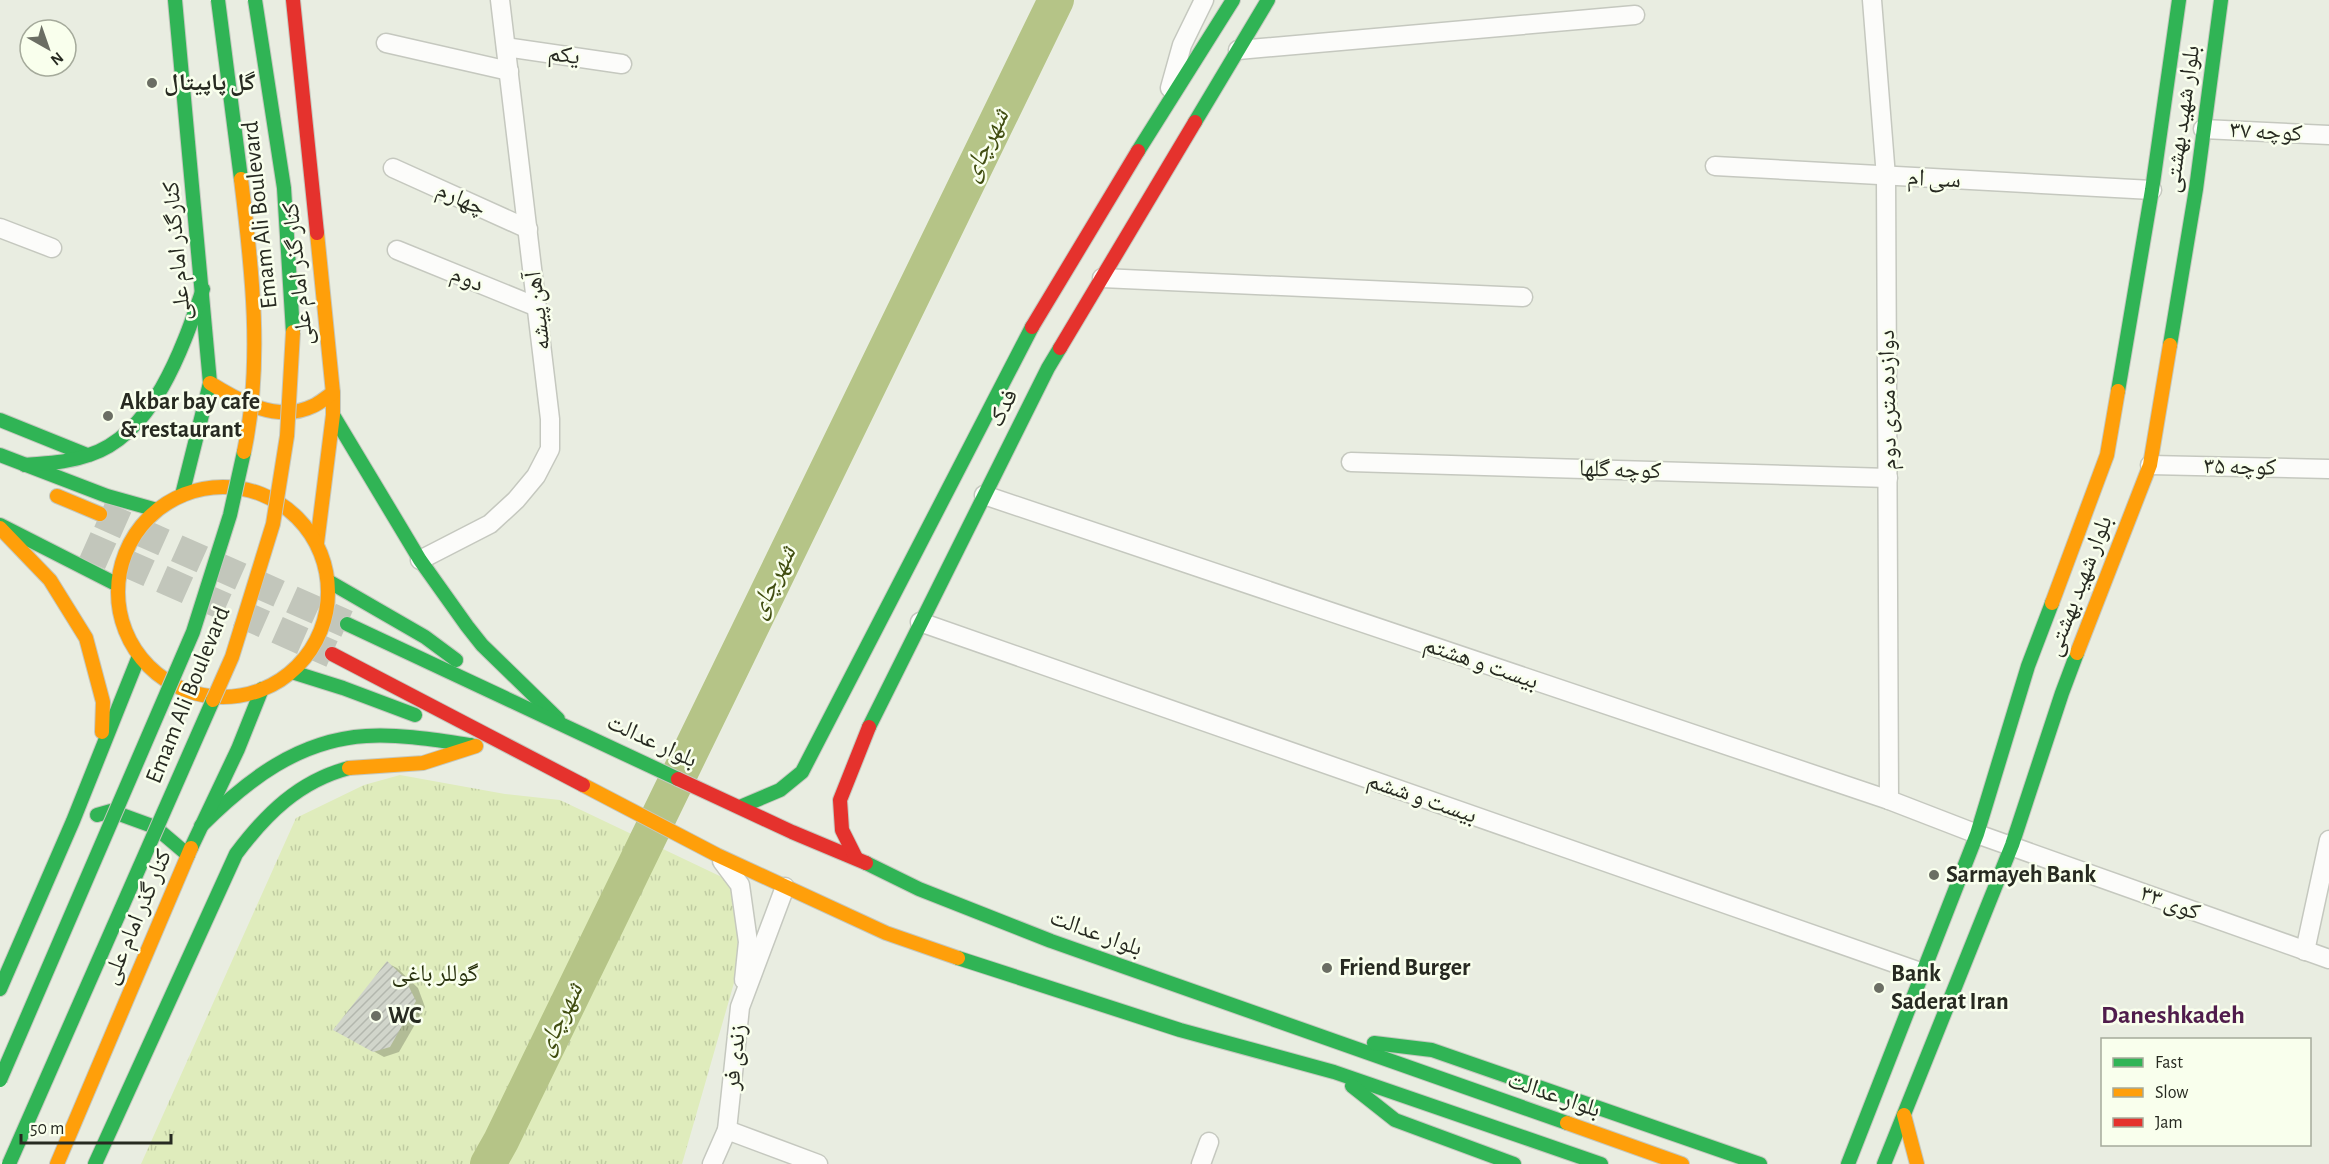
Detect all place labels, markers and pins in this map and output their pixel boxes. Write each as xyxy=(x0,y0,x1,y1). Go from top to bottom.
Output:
place label: گل پاپیتال xyxy=(164,71,256,96)
marker: گل پاپیتال xyxy=(145,76,159,90)
place label: Akbar bay cafe & restaurant xyxy=(120,390,260,442)
marker: Akbar bay cafe & restaurant xyxy=(101,409,115,423)
place label: Sarmayeh Bank xyxy=(1946,863,2096,887)
marker: Sarmayeh Bank xyxy=(1927,868,1941,882)
place label: Friend Burger xyxy=(1339,956,1471,980)
marker: Friend Burger xyxy=(1320,961,1334,975)
place label: Bank Saderat Iran xyxy=(1891,962,2009,1014)
marker: Bank Saderat Iran xyxy=(1872,981,1886,995)
place label: WC xyxy=(388,1004,422,1028)
marker: WC xyxy=(369,1009,383,1023)

